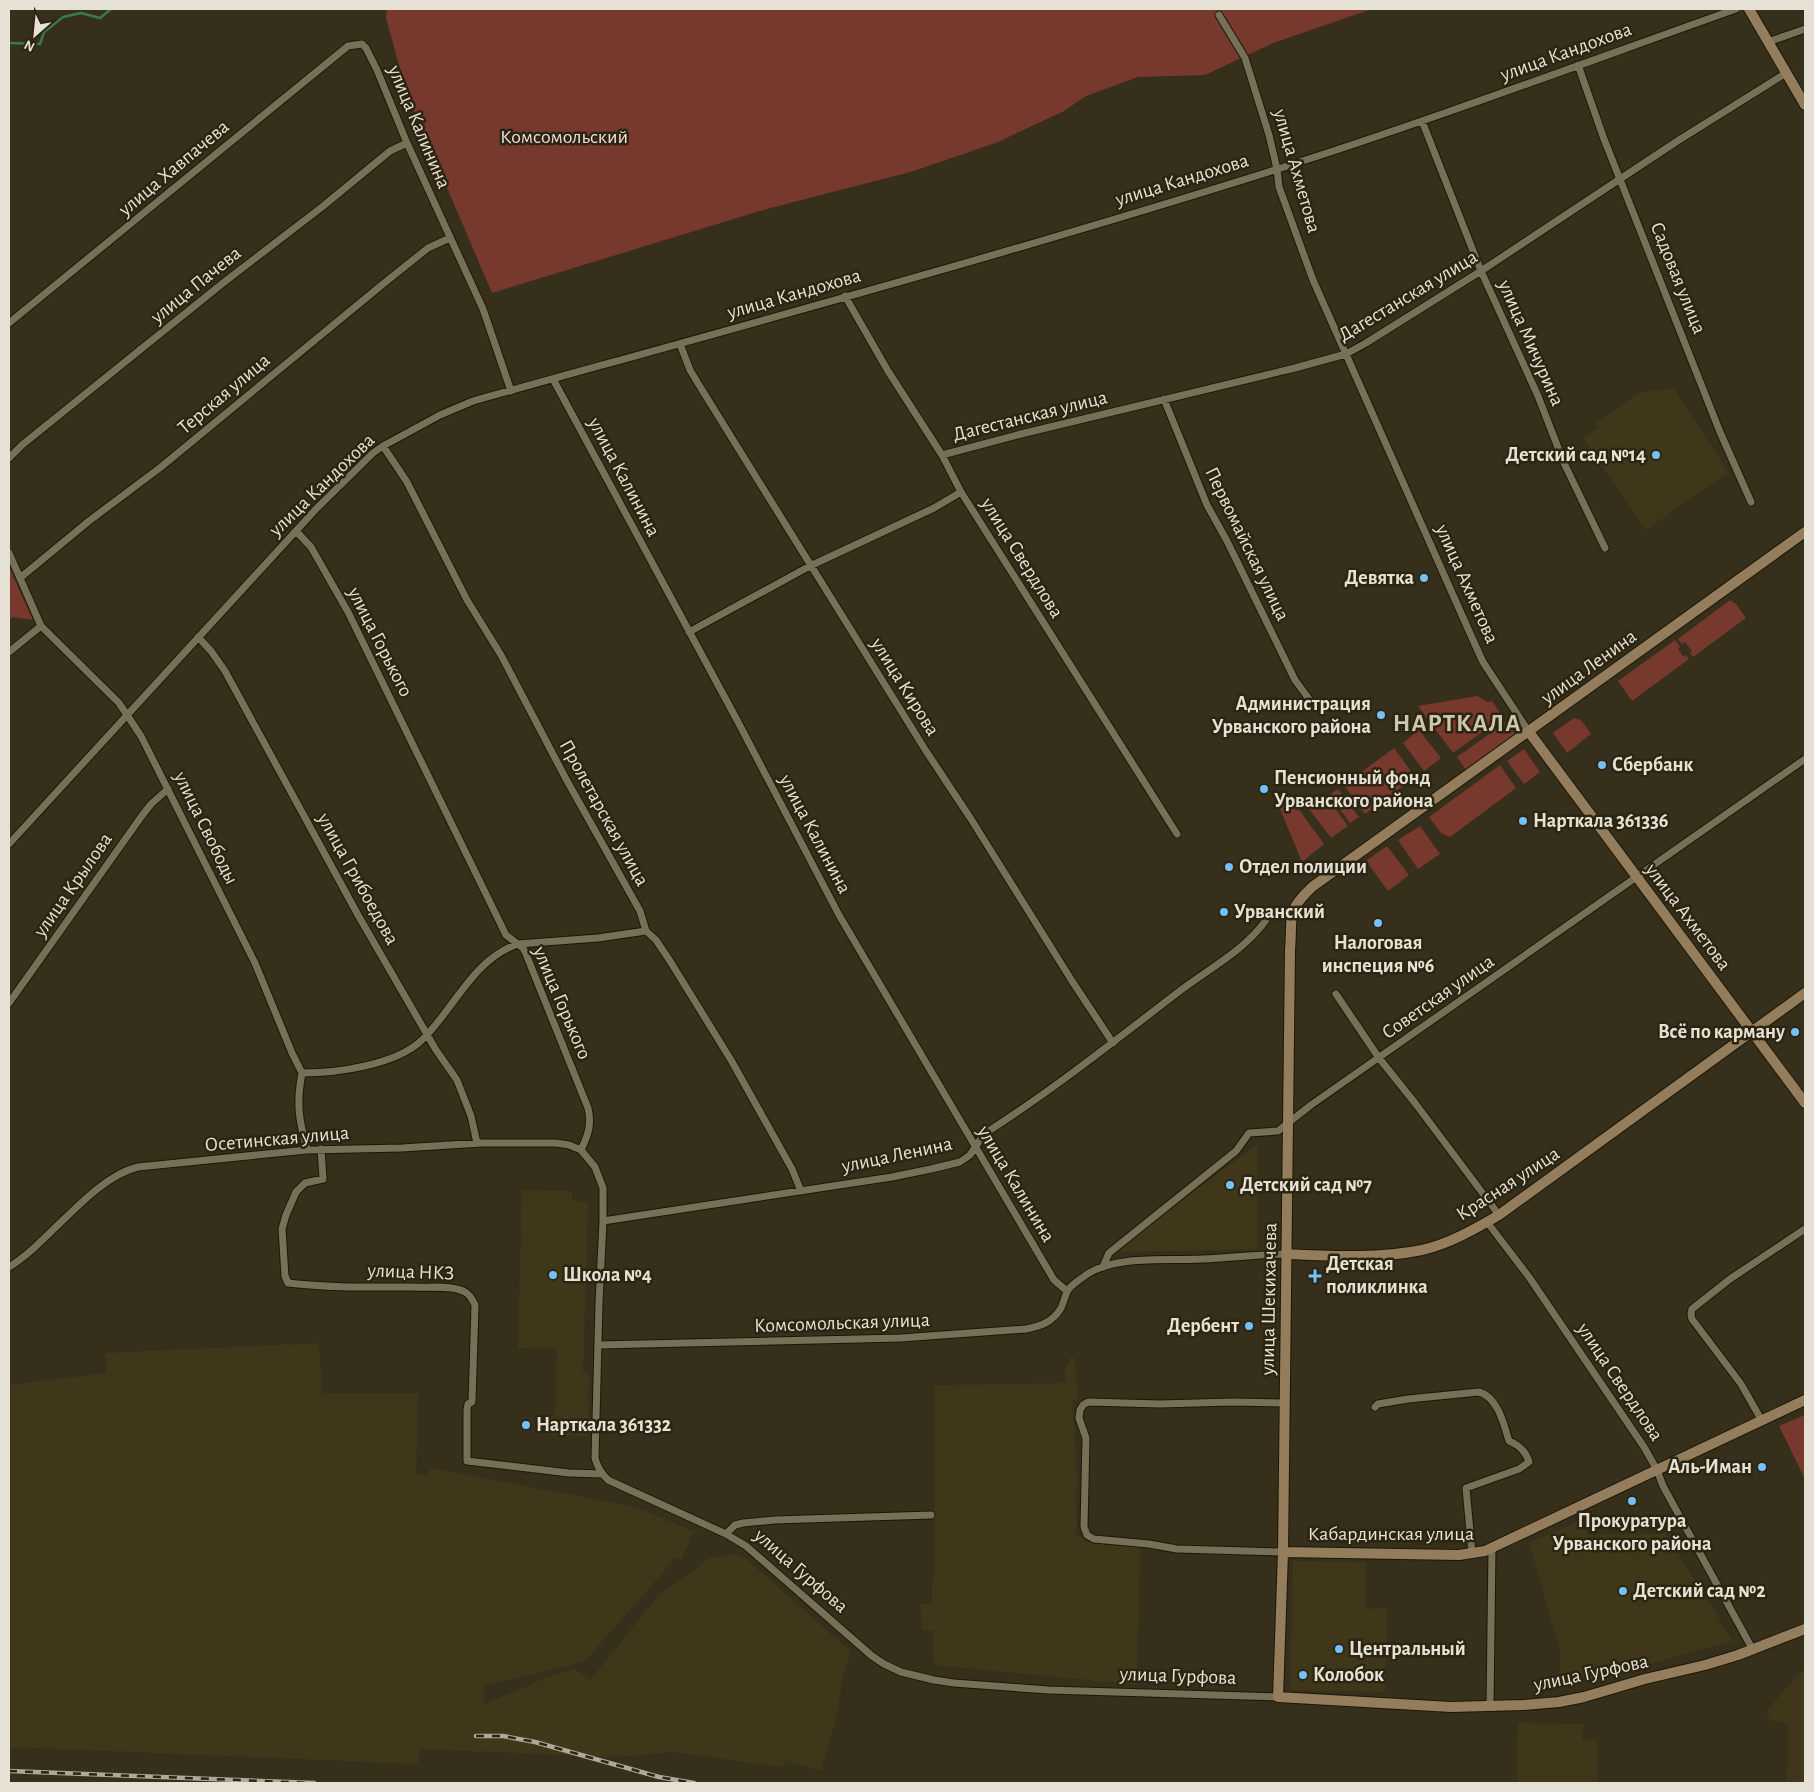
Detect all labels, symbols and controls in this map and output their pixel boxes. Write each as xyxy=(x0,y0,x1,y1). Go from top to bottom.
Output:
north arrow xyxy=(10,10,60,60)
street label: улица Кандохова xyxy=(1497,19,1634,85)
text: N xyxy=(22,37,37,54)
street label: улица Калинина xyxy=(384,62,454,192)
street label: улица Ахметова xyxy=(1269,106,1324,235)
street label: улица Хавпачева xyxy=(114,116,233,220)
park label: Комсомольский xyxy=(500,127,628,147)
street label: улица Кандохова xyxy=(1112,150,1251,210)
street label: Садовая улица xyxy=(1647,219,1709,337)
street label: улица Пачева xyxy=(146,243,245,328)
street label: Дагестанская улица xyxy=(1335,247,1481,345)
street label: улица Кандохова xyxy=(724,265,863,323)
street label: улица Мичурина xyxy=(1494,276,1568,409)
street label: Терская улица xyxy=(174,350,274,438)
street label: Дагестанская улица xyxy=(951,387,1109,445)
street label: улица Калинина xyxy=(584,413,664,540)
street label: улица Кандохова xyxy=(265,430,379,541)
place label: Детский сад №14 xyxy=(1506,445,1646,465)
marker: Детский сад №14 xyxy=(1650,449,1662,461)
street label: Первомайская улица xyxy=(1201,464,1293,624)
street label: улица Свердлова xyxy=(977,494,1067,622)
street label: улица Ахметова xyxy=(1431,521,1502,646)
place label: Девятка xyxy=(1345,568,1415,588)
marker: Девятка xyxy=(1418,572,1430,584)
street label: улица Горького xyxy=(343,583,416,700)
street label: улица Ленина xyxy=(1537,626,1640,709)
street label: улица Кирова xyxy=(867,634,943,739)
place label: Администрация Урванского района xyxy=(1212,694,1372,737)
marker: Администрация Урванского района xyxy=(1375,709,1387,721)
district label: НАРТКАЛА xyxy=(1393,711,1521,736)
street label: Пролетарская улица xyxy=(556,737,652,889)
place label: Сбербанк xyxy=(1612,755,1693,775)
marker: Сбербанк xyxy=(1596,759,1608,771)
street label: улица Свободы xyxy=(170,768,242,887)
place label: Пенсионный фонд Урванского района xyxy=(1274,768,1434,811)
street label: улица Калинина xyxy=(775,770,855,897)
marker: Пенсионный фонд Урванского района xyxy=(1258,783,1270,795)
street label: улица Грибоедова xyxy=(313,809,402,948)
place label: Нарткала 361336 xyxy=(1533,811,1669,831)
marker: Нарткала 361336 xyxy=(1517,815,1529,827)
street label: улица Крылова xyxy=(29,829,116,941)
place label: Отдел полиции xyxy=(1239,857,1367,877)
street label: улица Ахметова xyxy=(1641,859,1734,974)
marker: Отдел полиции xyxy=(1223,861,1235,873)
place label: Урванский xyxy=(1234,902,1325,922)
marker: Урванский xyxy=(1218,906,1230,918)
marker: Налоговая инспеция №6 xyxy=(1372,917,1384,929)
place label: Налоговая инспеция №6 xyxy=(1322,933,1434,976)
street label: улица Горького xyxy=(529,943,595,1062)
street label: Советская улица xyxy=(1378,951,1498,1043)
place label: Всё по карману xyxy=(1658,1022,1785,1042)
marker: Всё по карману xyxy=(1789,1026,1801,1038)
street label: улица Калинина xyxy=(973,1122,1059,1246)
street label: Осетинская улица xyxy=(204,1123,350,1155)
street label: улица Ленина xyxy=(839,1134,954,1177)
street label: Красная улица xyxy=(1453,1143,1563,1225)
place label: Детский сад №7 xyxy=(1240,1175,1372,1195)
marker: Детский сад №7 xyxy=(1224,1179,1236,1191)
street label: улица Шекихачева xyxy=(1258,1223,1280,1376)
place label: Детская поликлинка xyxy=(1326,1254,1428,1297)
street label: улица НКЗ xyxy=(366,1260,455,1284)
place label: Школа №4 xyxy=(563,1265,652,1285)
marker: Школа №4 xyxy=(547,1269,559,1281)
marker: Детская поликлинка xyxy=(1308,1269,1322,1283)
street label: Комсомольская улица xyxy=(754,1310,930,1336)
place label: Дербент xyxy=(1167,1316,1239,1336)
street label: улица Свердлова xyxy=(1573,1319,1667,1445)
marker: Дербент xyxy=(1243,1320,1255,1332)
place label: Нарткала 361332 xyxy=(536,1415,671,1435)
marker: Нарткала 361332 xyxy=(520,1419,532,1431)
place label: Аль-Иман xyxy=(1668,1457,1752,1477)
marker: Аль-Иман xyxy=(1756,1461,1768,1473)
marker: Прокуратура Урванского района xyxy=(1626,1495,1638,1507)
place label: Прокуратура Урванского района xyxy=(1552,1511,1712,1554)
street label: Кабардинская улица xyxy=(1308,1524,1474,1544)
street label: улица Гурфова xyxy=(750,1525,852,1617)
place label: Детский сад №2 xyxy=(1633,1581,1766,1601)
marker: Детский сад №2 xyxy=(1617,1585,1629,1597)
place label: Центральный xyxy=(1349,1639,1466,1659)
marker: Центральный xyxy=(1333,1643,1345,1655)
street label: улица Гурфова xyxy=(1531,1651,1650,1695)
street label: улица Гурфова xyxy=(1118,1664,1237,1688)
place label: Колобок xyxy=(1313,1665,1384,1685)
marker: Колобок xyxy=(1297,1669,1309,1681)

